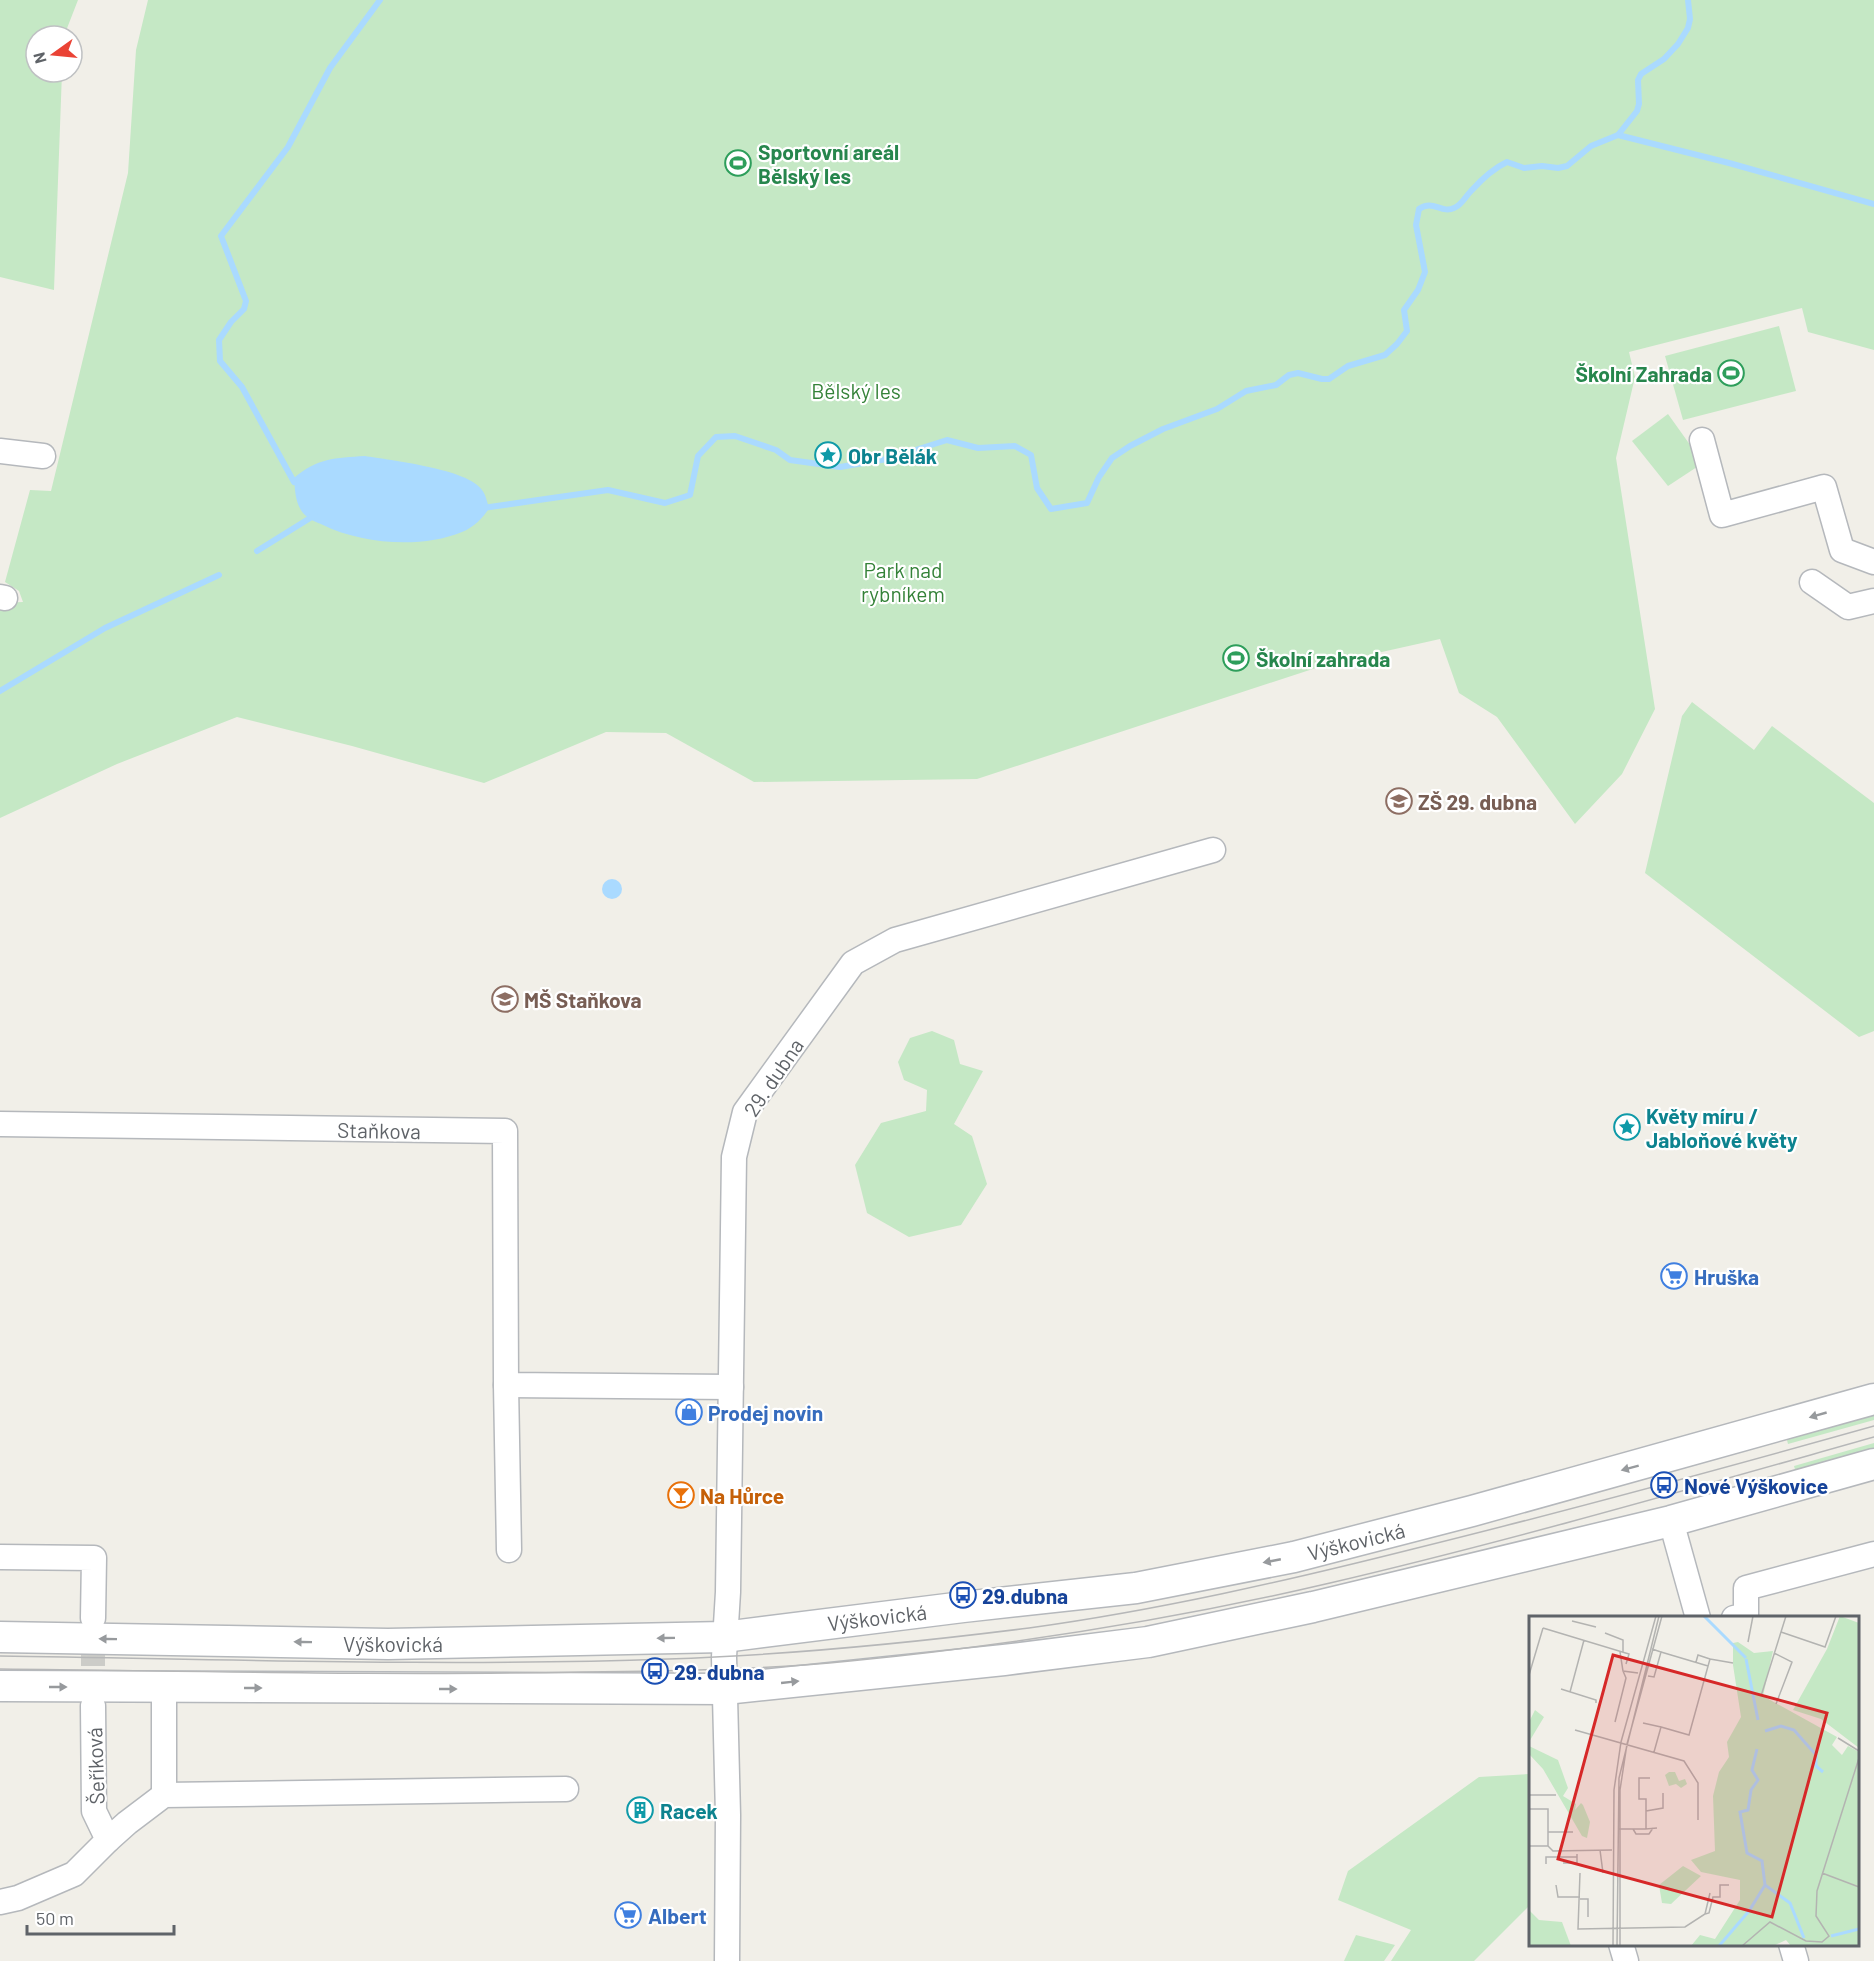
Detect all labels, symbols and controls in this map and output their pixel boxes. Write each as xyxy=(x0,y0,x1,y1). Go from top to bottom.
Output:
north arrow xyxy=(24,24,84,84)
text: N xyxy=(28,50,50,66)
place label: Sportovní areál Bělský les xyxy=(758,139,899,188)
sports icon: Sportovní areál Bělský les xyxy=(723,148,753,178)
sports icon: Školní Zahrada xyxy=(1716,358,1746,388)
place label: Školní Zahrada xyxy=(1576,361,1712,386)
park label: Bělský les xyxy=(811,378,901,403)
place icon: Obr Bělák xyxy=(813,440,843,470)
place label: Obr Bělák xyxy=(848,443,937,468)
park label: Park nad rybníkem xyxy=(861,557,945,606)
sports icon: Školní zahrada xyxy=(1221,643,1251,673)
place label: Školní zahrada xyxy=(1256,646,1390,671)
school or university icon: ZŠ 29. dubna xyxy=(1384,786,1414,816)
place label: ZŠ 29. dubna xyxy=(1418,789,1537,814)
school or university icon: MŠ Staňkova xyxy=(490,984,520,1014)
place label: MŠ Staňkova xyxy=(524,987,642,1012)
street label: 29. dubna xyxy=(738,1033,808,1121)
place label: Květy míru / Jabloňové květy xyxy=(1646,1103,1798,1152)
place icon: Květy míru / Jabloňové květy xyxy=(1612,1112,1642,1142)
street label: Staňkova xyxy=(337,1117,421,1143)
supermarket icon: Hruška xyxy=(1659,1261,1689,1291)
place label: Hruška xyxy=(1694,1264,1759,1289)
shop icon: Prodej novin xyxy=(674,1397,704,1427)
place label: Prodej novin xyxy=(708,1400,823,1425)
one-way arrow xyxy=(1809,1411,1827,1420)
one-way arrow xyxy=(1621,1463,1639,1473)
bus stop icon: Nové Výškovice xyxy=(1649,1470,1679,1500)
place label: Nové Výškovice xyxy=(1684,1473,1828,1498)
bar icon: Na Hůrce xyxy=(666,1480,696,1510)
place label: Na Hůrce xyxy=(700,1483,784,1508)
street label: Výškovická xyxy=(1305,1517,1407,1565)
one-way arrow xyxy=(1263,1557,1282,1566)
bus stop icon: 29.dubna xyxy=(948,1580,978,1610)
place label: 29.dubna xyxy=(982,1583,1068,1608)
street label: Výškovická xyxy=(826,1599,928,1635)
inset map xyxy=(1529,1616,1859,1946)
street label: Výškovická xyxy=(343,1631,443,1656)
one-way arrow xyxy=(656,1633,675,1643)
one-way arrow xyxy=(98,1634,117,1643)
one-way arrow xyxy=(293,1638,312,1647)
bus stop icon: 29. dubna xyxy=(640,1656,670,1686)
place label: 29. dubna xyxy=(674,1659,765,1684)
one-way arrow xyxy=(781,1677,800,1687)
one-way arrow xyxy=(49,1682,68,1692)
one-way arrow xyxy=(244,1683,263,1693)
one-way arrow xyxy=(439,1684,458,1694)
street label: Šeříková xyxy=(81,1727,109,1805)
building icon: Racek xyxy=(625,1795,655,1825)
place label: Racek xyxy=(660,1798,718,1823)
scale bar xyxy=(27,1898,174,1936)
supermarket icon: Albert xyxy=(613,1900,643,1930)
place label: Albert xyxy=(648,1903,707,1928)
text: 50 m xyxy=(36,1907,74,1929)

